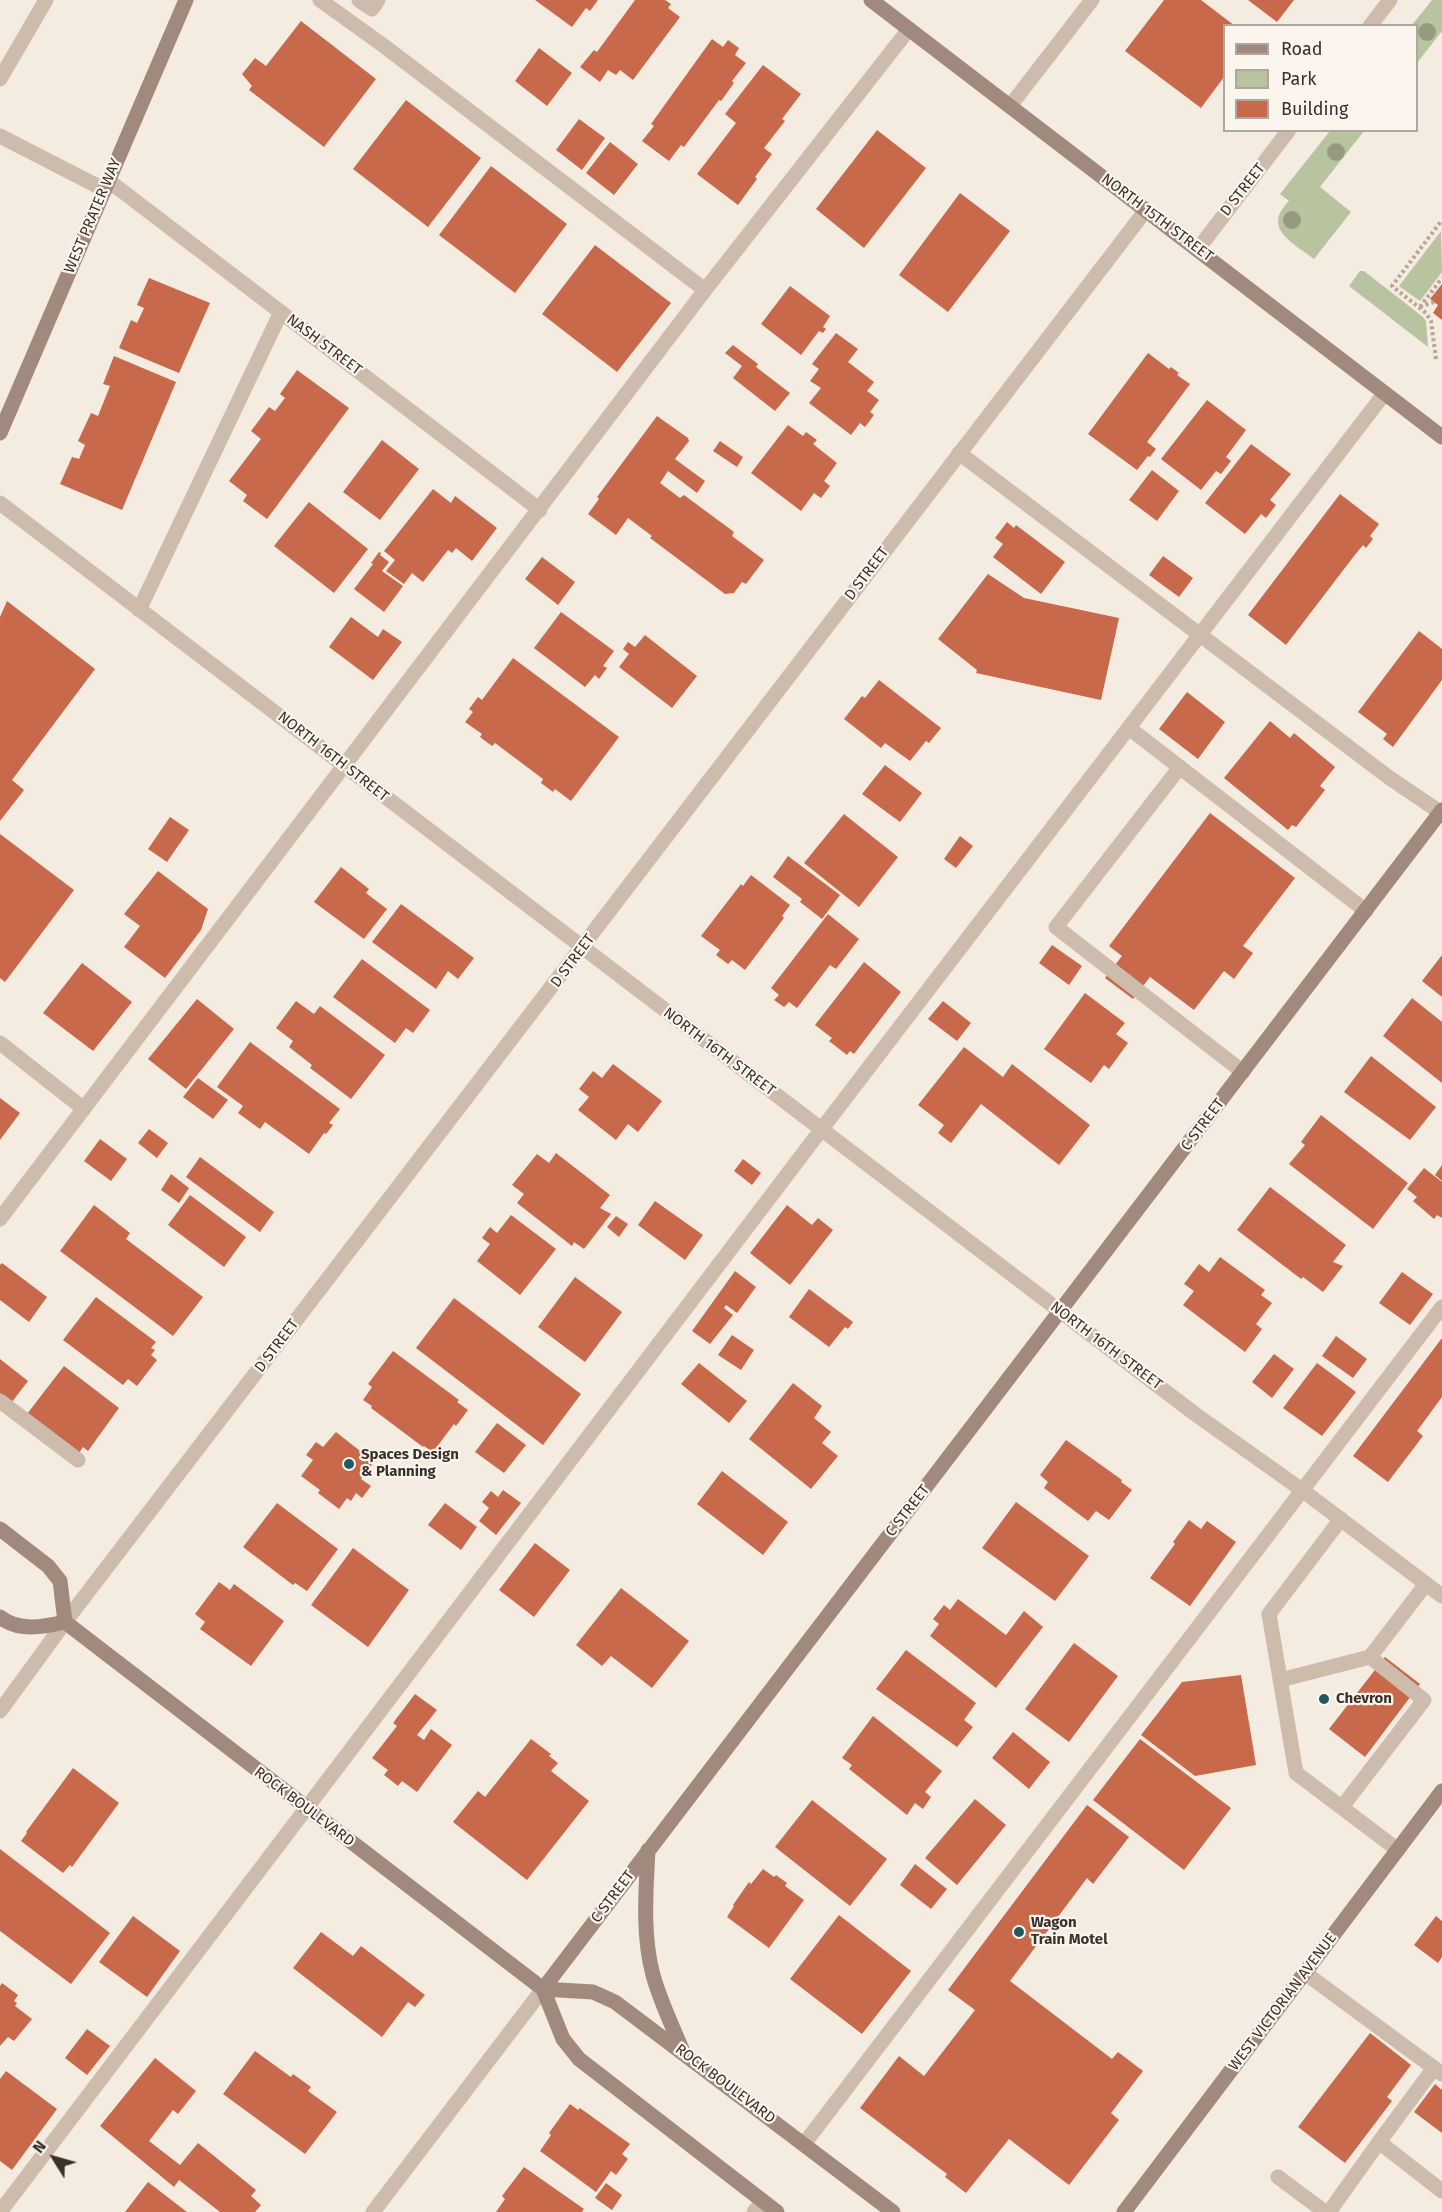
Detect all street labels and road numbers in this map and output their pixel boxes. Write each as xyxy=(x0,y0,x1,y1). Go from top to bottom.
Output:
street label: WEST PRATER WAY xyxy=(61,156,125,276)
street label: D STREET xyxy=(1217,160,1269,220)
street label: NORTH 15TH STREET xyxy=(1098,170,1216,266)
street label: NASH STREET xyxy=(283,311,365,379)
street label: D STREET xyxy=(841,544,893,604)
street label: NORTH 16TH STREET xyxy=(274,708,392,806)
street label: D STREET xyxy=(547,931,599,991)
street label: NORTH 16TH STREET xyxy=(659,1004,779,1100)
street label: C STREET xyxy=(1178,1095,1228,1155)
street label: NORTH 16TH STREET xyxy=(1046,1298,1166,1394)
street label: D STREET xyxy=(251,1316,303,1376)
street label: C STREET xyxy=(882,1481,934,1541)
street label: ROCK BOULEVARD xyxy=(250,1763,358,1851)
street label: C STREET xyxy=(588,1867,638,1927)
street label: WEST VICTORIAN AVENUE xyxy=(1225,1930,1341,2074)
street label: ROCK BOULEVARD xyxy=(671,2040,779,2128)

